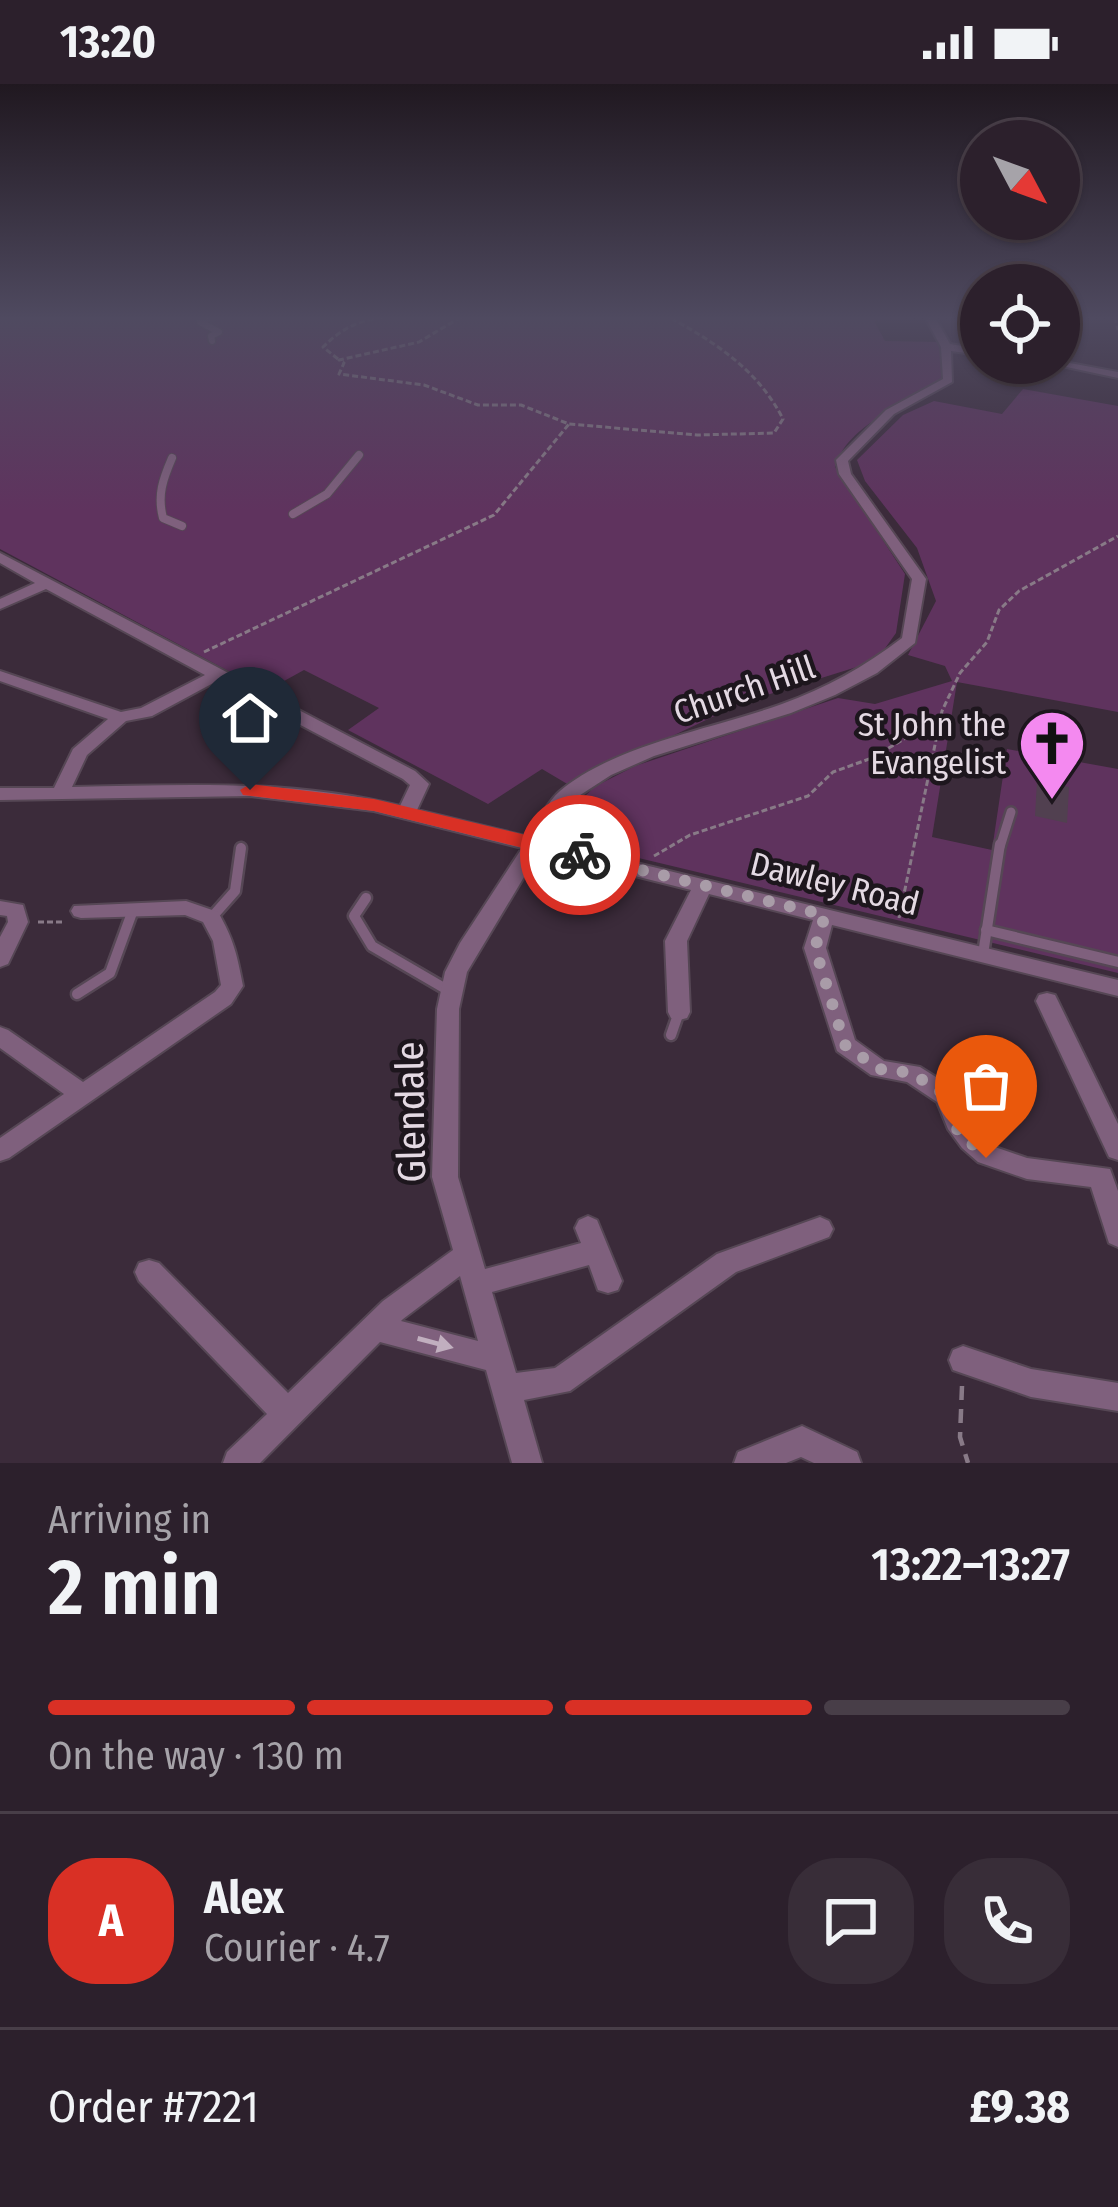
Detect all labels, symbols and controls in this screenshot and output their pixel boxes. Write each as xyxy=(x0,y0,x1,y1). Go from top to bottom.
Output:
text: 13:20 xyxy=(60,15,156,69)
north arrow xyxy=(960,120,1080,240)
map controls xyxy=(960,120,1080,384)
button: locate xyxy=(960,264,1080,384)
street label: Church Hill xyxy=(668,647,820,733)
pin xyxy=(199,667,301,790)
icon: home xyxy=(217,685,283,751)
place label: St John the Evangelist xyxy=(858,705,1006,783)
church icon: St John the Evangelist xyxy=(1017,708,1087,802)
courier xyxy=(520,795,640,915)
icon: bike xyxy=(547,822,613,888)
street label: Dawley Road xyxy=(746,844,923,924)
pin xyxy=(935,1035,1037,1158)
street label: Glendale xyxy=(387,1041,435,1183)
icon: bag xyxy=(953,1053,1019,1119)
one-way arrow xyxy=(417,1335,454,1354)
text: Arriving in xyxy=(48,1497,211,1543)
text: 13:22–13:27 xyxy=(871,1538,1070,1592)
text: 2 min xyxy=(48,1541,221,1635)
text: On the way · 130 m xyxy=(48,1733,344,1779)
button: chat xyxy=(788,1858,914,1984)
button: phone xyxy=(944,1858,1070,1984)
text: Alex xyxy=(204,1871,284,1925)
text: A xyxy=(99,1894,123,1948)
text: Courier · 4.7 xyxy=(204,1925,390,1971)
text: Order #7221 xyxy=(48,2080,259,2134)
text: £9.38 xyxy=(969,2080,1070,2134)

